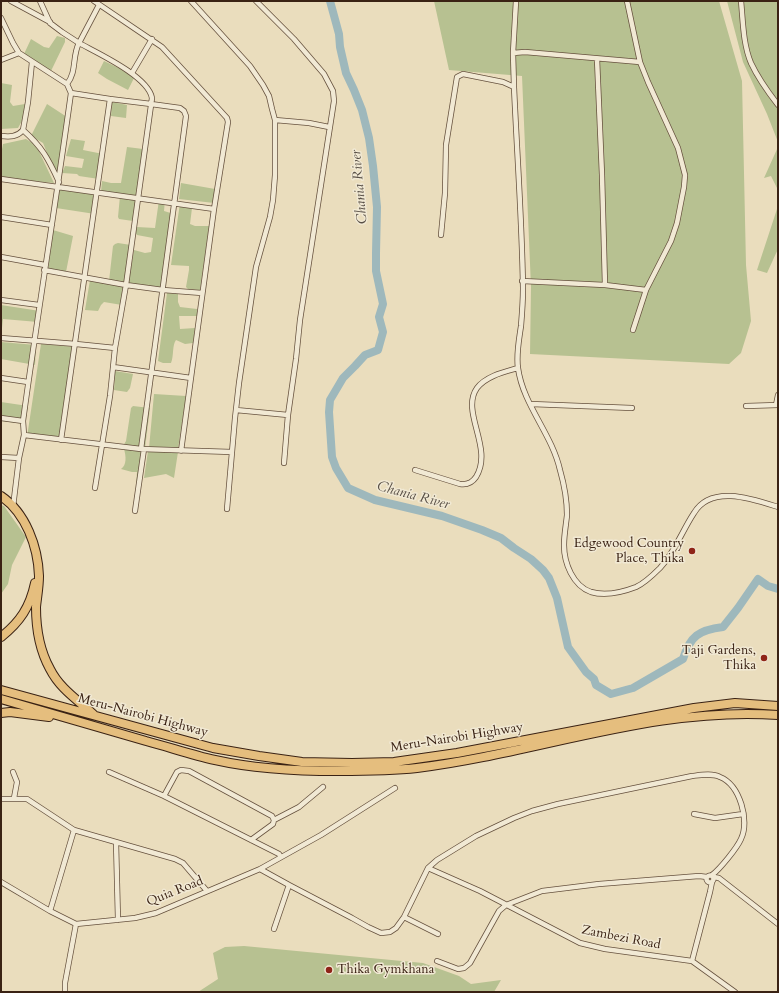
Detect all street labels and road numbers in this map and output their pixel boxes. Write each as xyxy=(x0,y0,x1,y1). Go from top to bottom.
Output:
street label: Meru-Nairobi Highway xyxy=(76,691,210,741)
street label: Meru-Nairobi Highway xyxy=(390,720,524,756)
street label: Quia Road xyxy=(144,874,206,910)
street label: Zambezi Road xyxy=(580,923,662,953)

